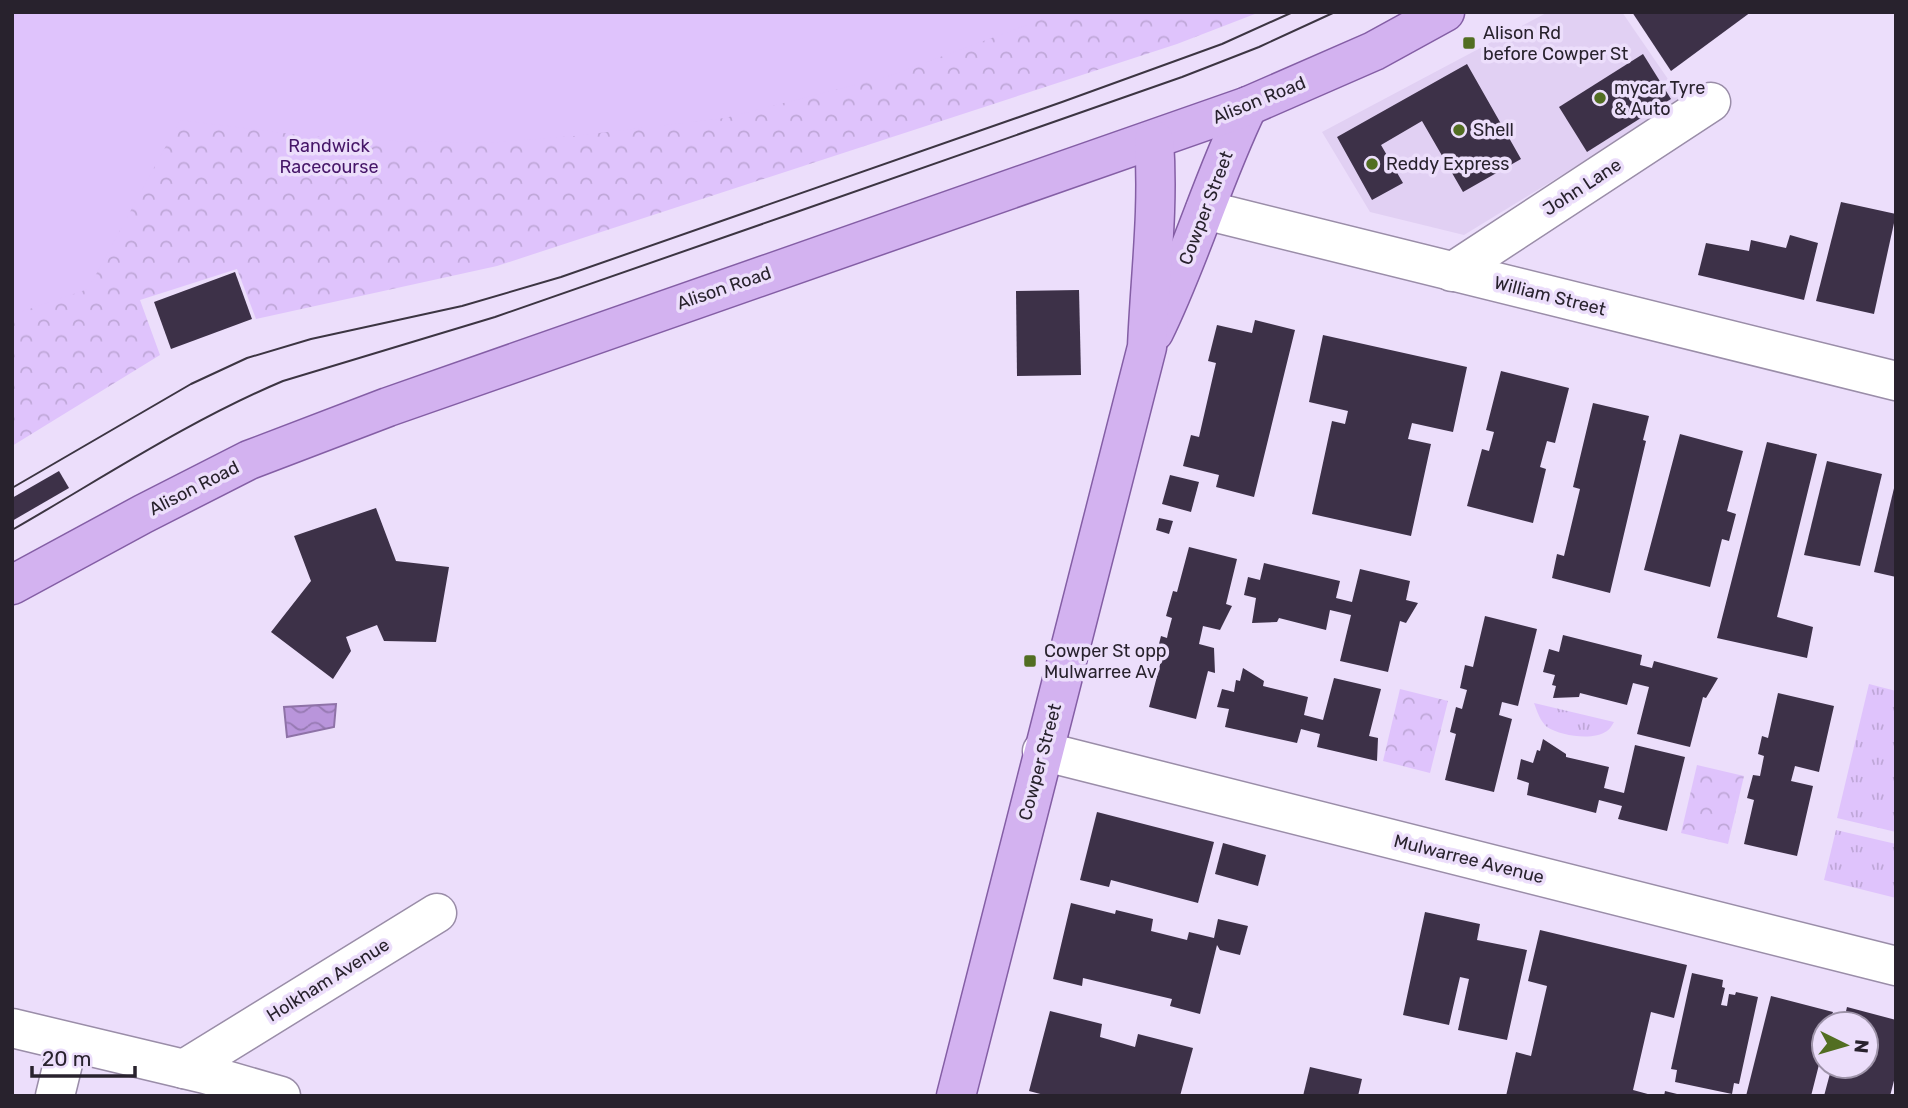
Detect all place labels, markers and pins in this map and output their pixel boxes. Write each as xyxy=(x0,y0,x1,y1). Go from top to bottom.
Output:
place label: Alison Rd before Cowper St xyxy=(1483,22,1628,65)
marker: Alison Rd before Cowper St xyxy=(1461,35,1477,51)
place label: mycar Tyre & Auto xyxy=(1614,77,1705,120)
marker: mycar Tyre & Auto xyxy=(1592,90,1608,106)
place label: Shell xyxy=(1473,119,1514,141)
marker: Shell xyxy=(1451,122,1467,138)
place label: Reddy Express xyxy=(1386,153,1510,175)
marker: Reddy Express xyxy=(1364,156,1380,172)
place label: Cowper St opp Mulwarree Av xyxy=(1044,640,1167,683)
marker: Cowper St opp Mulwarree Av xyxy=(1022,653,1038,669)

